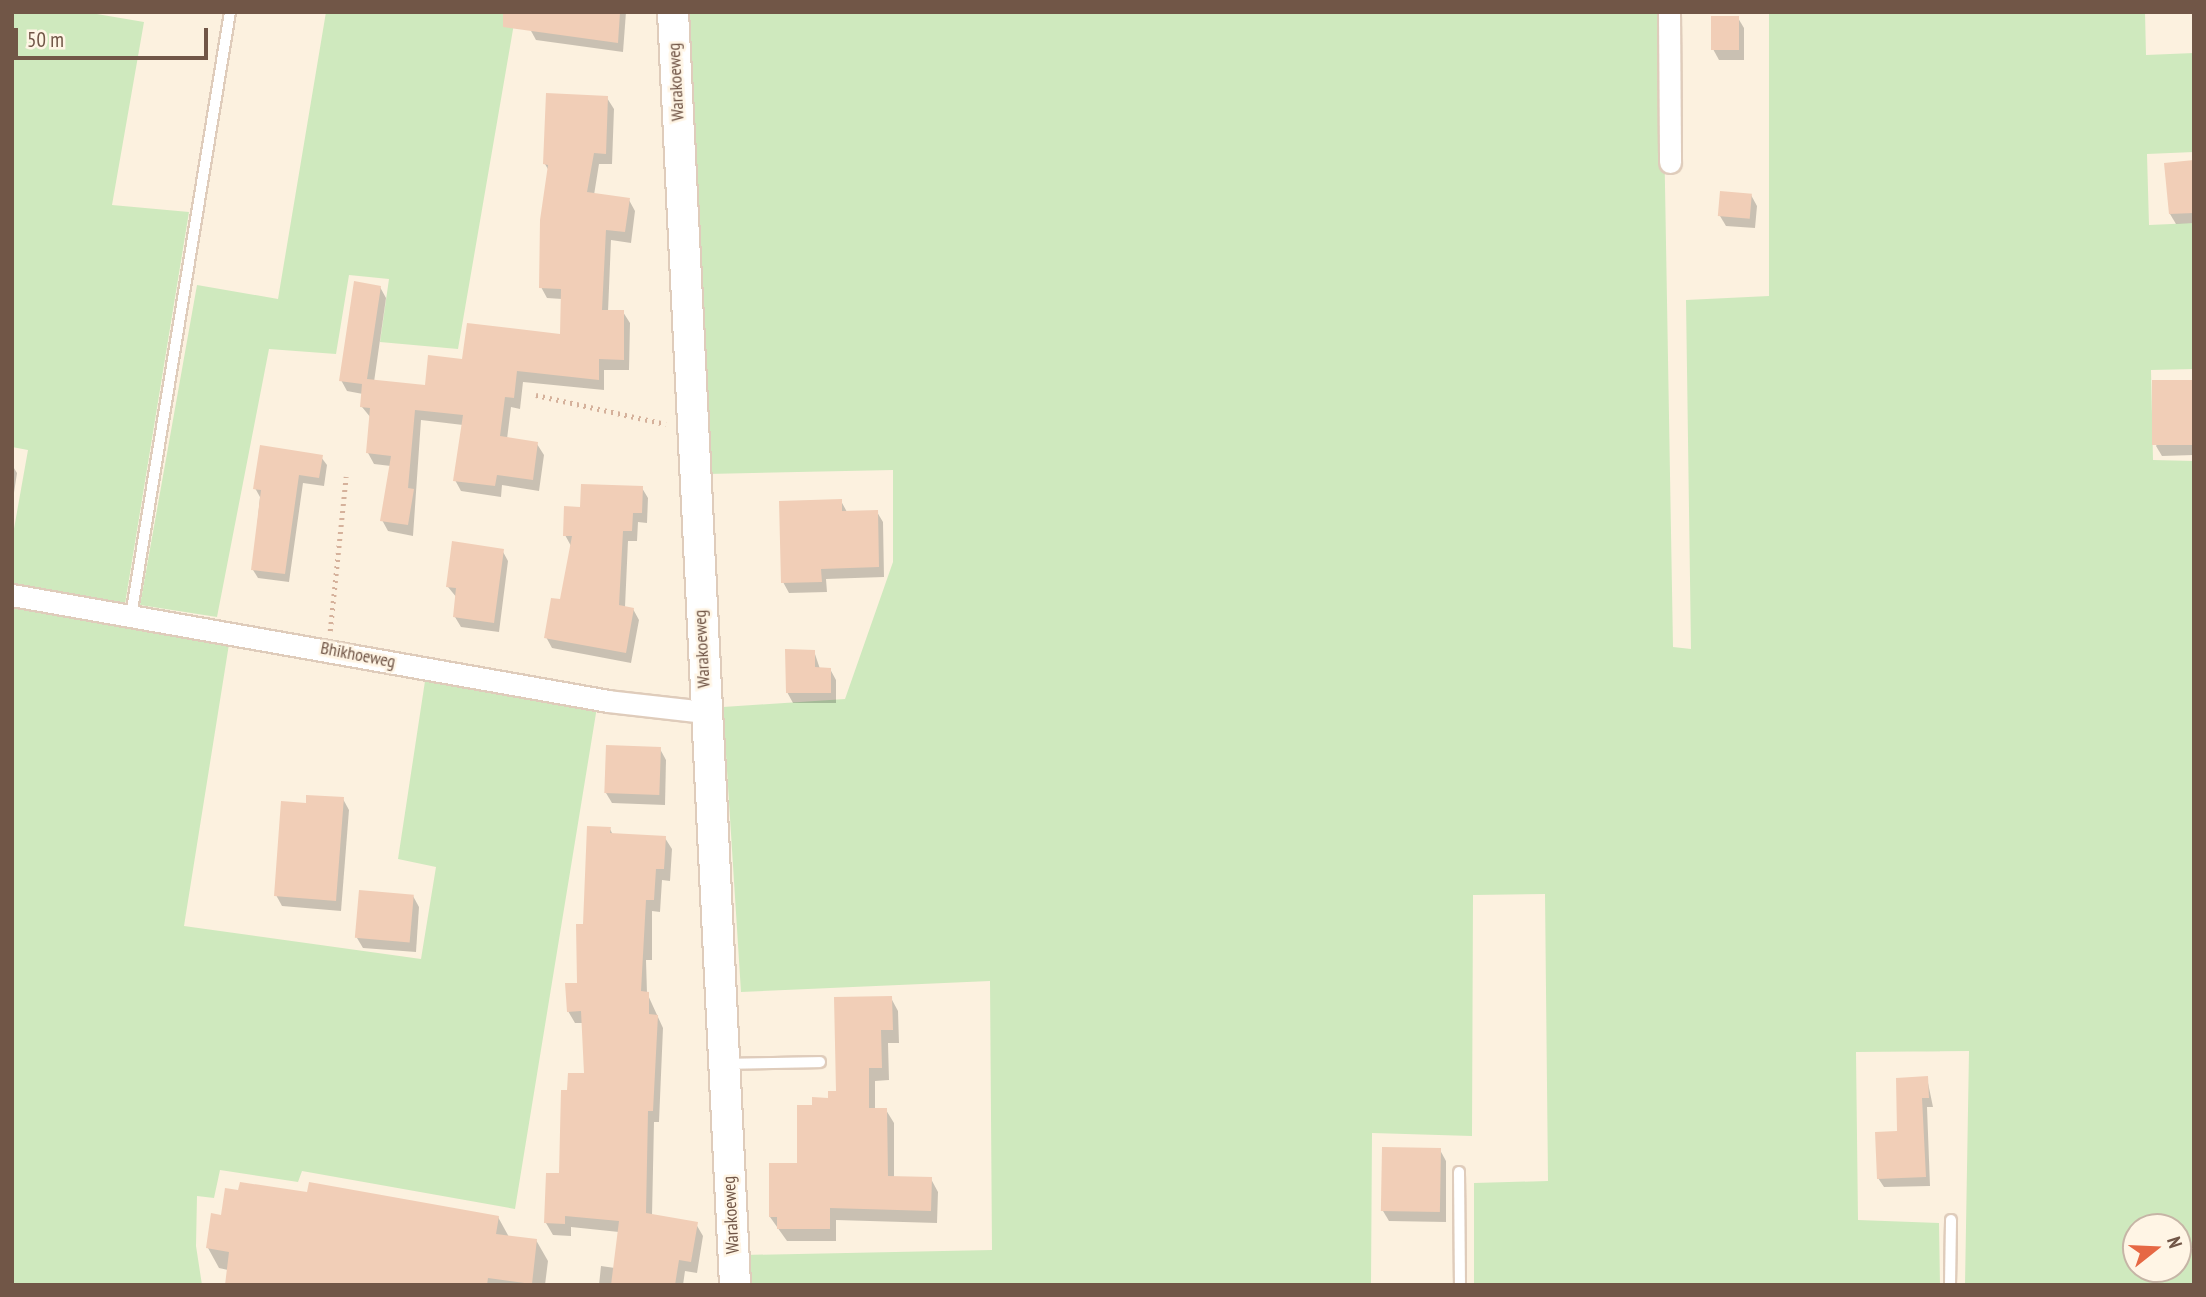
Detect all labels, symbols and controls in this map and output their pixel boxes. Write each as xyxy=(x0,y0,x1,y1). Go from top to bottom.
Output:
scale bar xyxy=(18,14,212,58)
text: 50 m xyxy=(27,26,64,53)
street label: Warakoeweg xyxy=(663,42,689,122)
street label: Warakoeweg xyxy=(689,609,715,689)
street label: Bhikhoeweg xyxy=(319,637,397,673)
street label: Warakoeweg xyxy=(718,1175,744,1255)
north arrow xyxy=(2122,1213,2192,1283)
text: N xyxy=(2162,1234,2188,1251)

